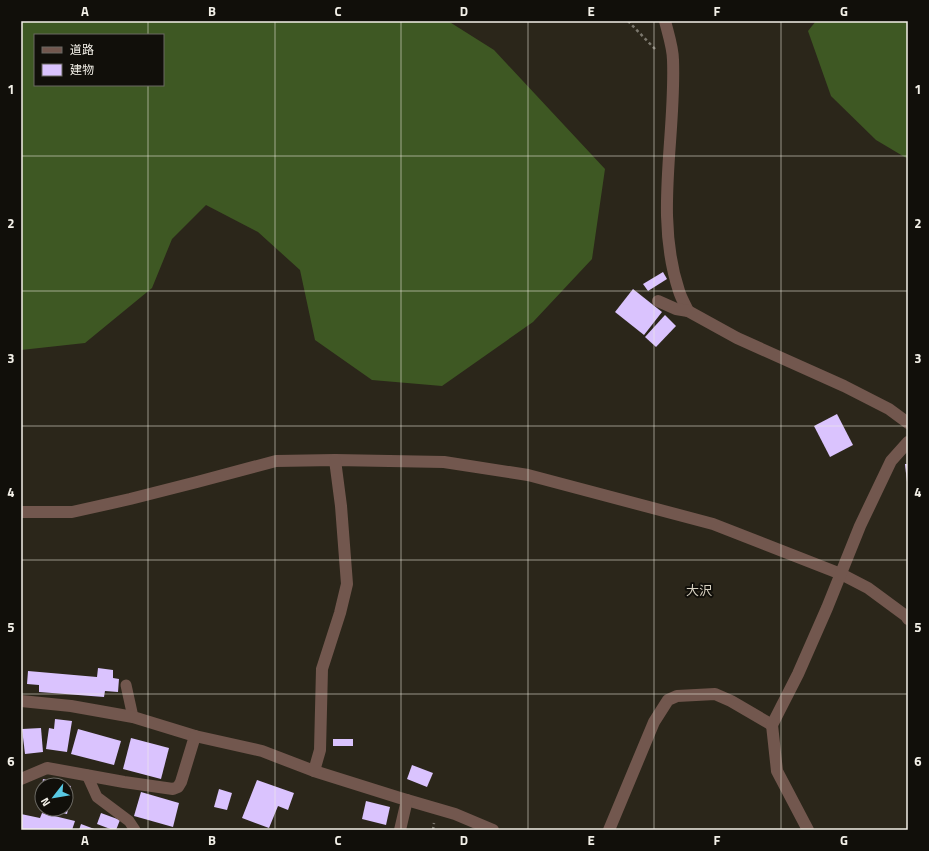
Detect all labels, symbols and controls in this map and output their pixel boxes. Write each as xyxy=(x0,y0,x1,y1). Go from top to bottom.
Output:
text: A xyxy=(81,1,89,21)
text: B xyxy=(208,1,216,21)
text: C xyxy=(334,1,342,21)
text: D xyxy=(460,1,468,21)
text: E xyxy=(587,1,595,21)
text: F xyxy=(714,1,721,21)
text: G xyxy=(840,1,848,21)
legend xyxy=(34,34,164,86)
text: 道路 xyxy=(70,40,94,59)
text: 建物 xyxy=(70,60,94,79)
text: 1 xyxy=(7,79,15,99)
text: 1 xyxy=(914,79,922,99)
text: 2 xyxy=(7,213,15,233)
text: 2 xyxy=(914,213,922,233)
text: 3 xyxy=(7,348,15,368)
text: 3 xyxy=(914,348,922,368)
text: 4 xyxy=(7,482,15,502)
text: 4 xyxy=(914,482,922,502)
district label: 大沢 xyxy=(686,580,712,600)
text: 5 xyxy=(7,617,15,637)
text: 5 xyxy=(914,617,922,637)
text: 6 xyxy=(7,751,15,771)
text: 6 xyxy=(914,751,922,771)
north arrow xyxy=(34,777,74,817)
text: N xyxy=(37,795,54,810)
text: A xyxy=(81,830,89,850)
text: B xyxy=(208,830,216,850)
text: C xyxy=(334,830,342,850)
text: D xyxy=(460,830,468,850)
text: E xyxy=(587,830,595,850)
text: F xyxy=(714,830,721,850)
text: G xyxy=(840,830,848,850)

